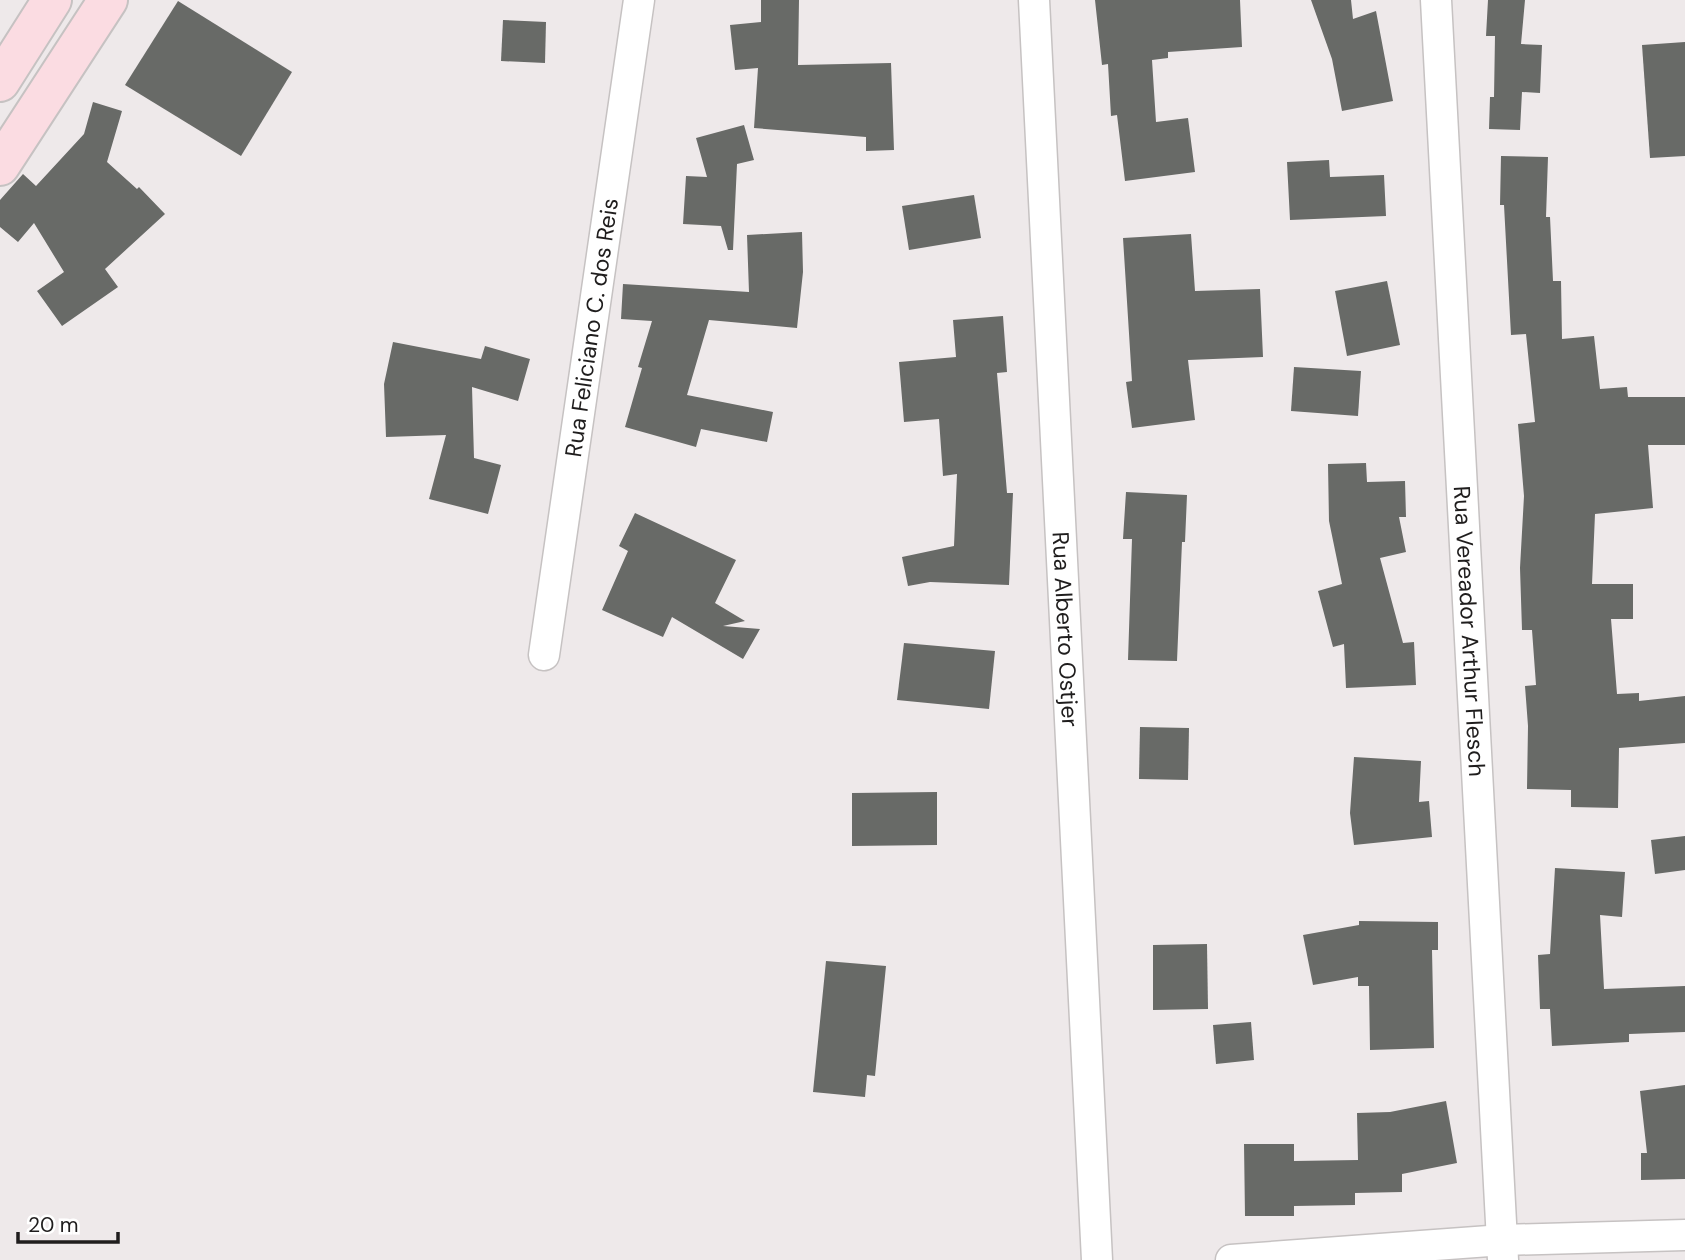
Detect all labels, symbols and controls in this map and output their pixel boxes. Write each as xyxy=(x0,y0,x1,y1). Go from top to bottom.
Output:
street label: Rua Feliciano C. dos Reis xyxy=(558,196,625,459)
street label: Rua Vereador Arthur Flesch xyxy=(1447,485,1492,777)
street label: Rua Alberto Ostjer xyxy=(1046,531,1085,728)
scale bar xyxy=(18,1200,117,1244)
text: 20 m xyxy=(28,1211,79,1239)

